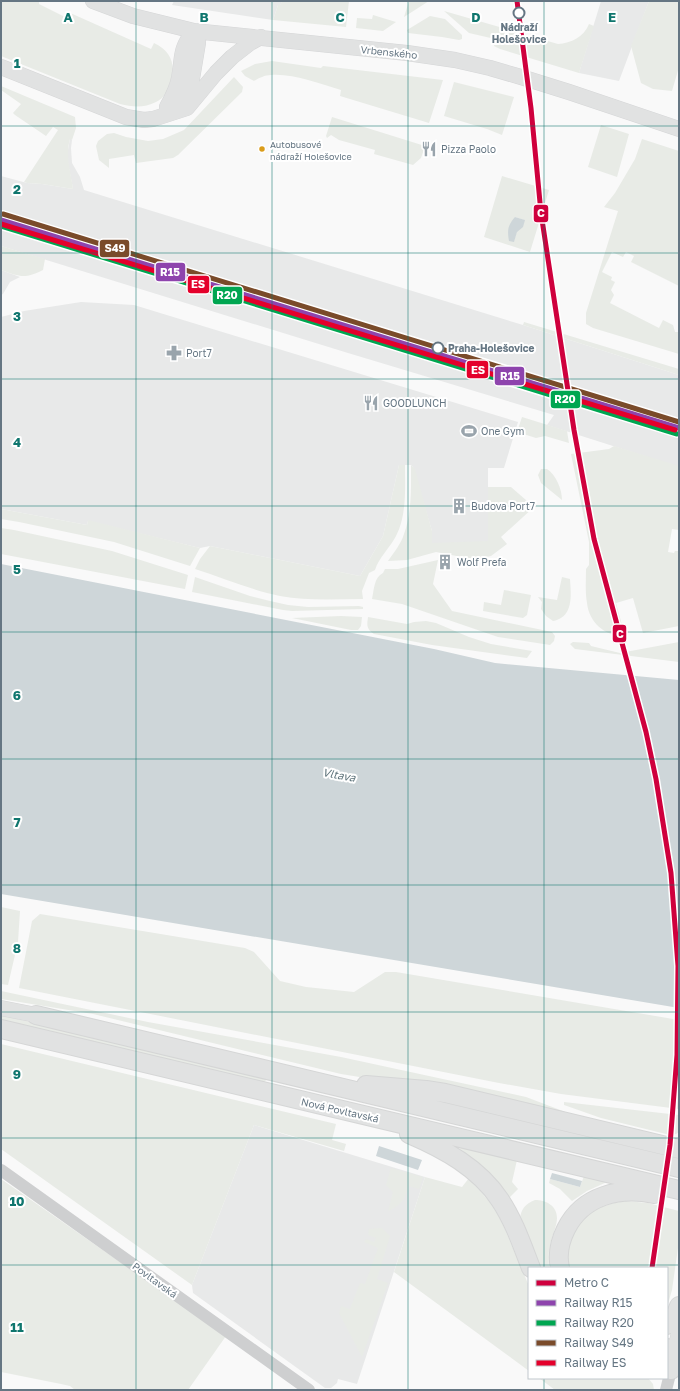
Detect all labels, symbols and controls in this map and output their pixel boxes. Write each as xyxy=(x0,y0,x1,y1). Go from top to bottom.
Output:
marker: Nádraží Holešovice xyxy=(512,6,526,20)
text: A xyxy=(63,9,73,25)
text: B xyxy=(199,9,209,25)
text: C xyxy=(335,9,345,25)
text: D xyxy=(471,9,481,25)
text: E xyxy=(608,9,616,25)
place label: Nádraží Holešovice xyxy=(492,21,546,45)
street label: Vrbenského xyxy=(360,43,418,61)
text: 1 xyxy=(14,55,21,71)
place label: Autobusové nádraží Holešovice xyxy=(270,139,352,162)
restaurant icon: Pizza Paolo xyxy=(420,140,438,158)
place label: Pizza Paolo xyxy=(441,143,496,155)
marker: Autobusové nádraží Holešovice xyxy=(257,144,267,154)
text: 2 xyxy=(13,181,21,197)
line badge: C xyxy=(533,204,549,223)
text: C xyxy=(537,206,545,219)
line badge: S49 xyxy=(99,239,130,258)
text: S49 xyxy=(104,241,126,254)
line badge: R15 xyxy=(155,262,186,282)
text: R15 xyxy=(160,265,180,278)
line badge: ES xyxy=(187,275,210,294)
text: ES xyxy=(191,277,205,290)
line badge: R20 xyxy=(212,286,243,305)
text: R20 xyxy=(216,288,238,301)
text: 3 xyxy=(13,308,21,324)
marker: Praha-Holešovice xyxy=(431,341,445,355)
place label: Praha-Holešovice xyxy=(448,342,535,354)
pharmacy icon: Port7 xyxy=(165,344,183,362)
place label: Port7 xyxy=(186,347,212,359)
line badge: ES xyxy=(466,360,489,379)
text: ES xyxy=(471,363,485,376)
line badge: R15 xyxy=(494,366,525,386)
text: R15 xyxy=(500,369,520,382)
line badge: R20 xyxy=(550,390,581,409)
text: R20 xyxy=(554,392,576,405)
restaurant icon: GOODLUNCH xyxy=(362,394,380,412)
place label: GOODLUNCH xyxy=(383,397,447,409)
sports icon: One Gym xyxy=(460,422,478,440)
place label: One Gym xyxy=(481,425,524,437)
text: 4 xyxy=(13,434,21,450)
building icon: Budova Port7 xyxy=(450,497,468,515)
place label: Budova Port7 xyxy=(471,500,535,512)
building icon: Wolf Prefa xyxy=(436,553,454,571)
place label: Wolf Prefa xyxy=(457,556,507,568)
text: 5 xyxy=(13,561,21,577)
line badge: C xyxy=(612,624,627,643)
text: C xyxy=(616,627,624,640)
text: 6 xyxy=(13,687,21,703)
water label: Vltava xyxy=(322,765,357,784)
text: 7 xyxy=(13,814,21,830)
text: 8 xyxy=(13,940,21,956)
text: 9 xyxy=(13,1066,21,1082)
street label: Nová Povltavská xyxy=(300,1095,380,1125)
text: 10 xyxy=(9,1193,25,1209)
street label: Povltavská xyxy=(130,1260,180,1300)
legend xyxy=(528,1267,668,1379)
text: Metro C xyxy=(564,1275,609,1290)
text: Railway R15 xyxy=(564,1295,632,1310)
text: Railway R20 xyxy=(564,1315,634,1330)
text: 11 xyxy=(10,1319,24,1335)
text: Railway S49 xyxy=(564,1335,634,1350)
text: Railway ES xyxy=(564,1355,627,1370)

